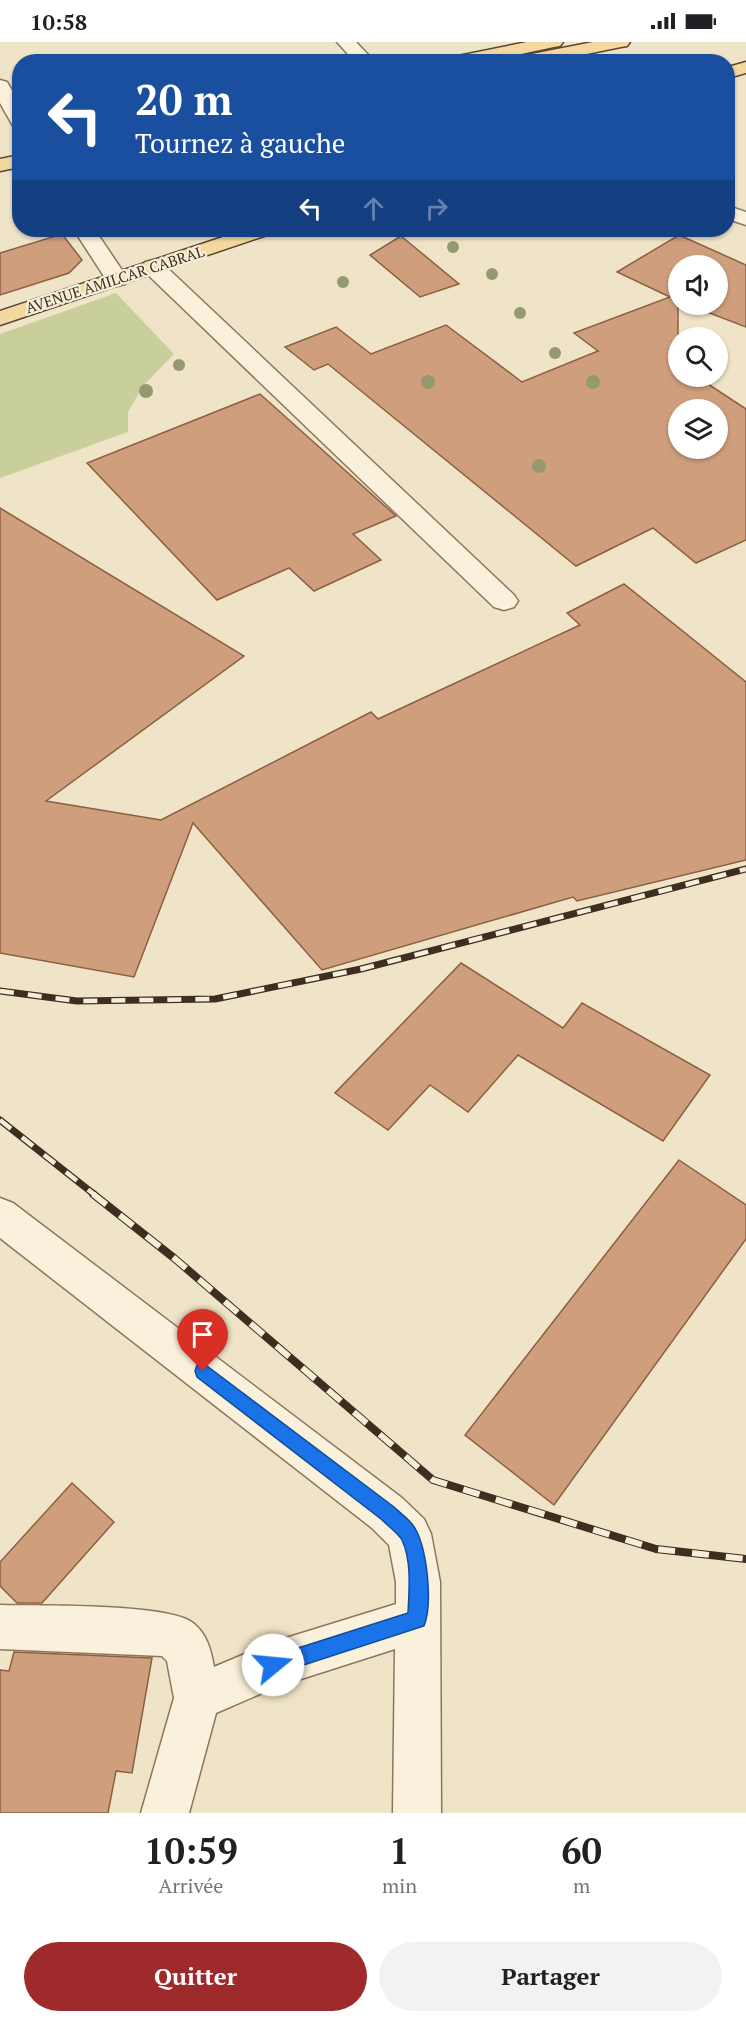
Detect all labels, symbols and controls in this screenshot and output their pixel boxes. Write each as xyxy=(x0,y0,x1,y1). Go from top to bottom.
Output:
text: 10:58 xyxy=(30,7,87,36)
text: 20 m xyxy=(135,71,233,127)
icon: left xyxy=(36,78,114,156)
text: Tournez à gauche xyxy=(135,125,345,161)
icon: left xyxy=(294,192,327,225)
icon: ahead xyxy=(357,192,390,225)
icon: right xyxy=(420,192,453,225)
street label: AVENUE AMILCAR CABRAL xyxy=(23,241,207,317)
map controls xyxy=(668,255,728,459)
button: sound xyxy=(668,255,728,315)
button: search xyxy=(668,327,728,387)
button: layers xyxy=(668,399,728,459)
pin xyxy=(177,1309,228,1371)
icon: arrive xyxy=(186,1318,219,1351)
position arrow xyxy=(241,1633,305,1697)
text: 10:59 xyxy=(144,1827,238,1874)
text: 1 xyxy=(389,1827,410,1874)
text: 60 xyxy=(561,1827,602,1874)
text: Arrivée xyxy=(158,1872,223,1899)
text: min xyxy=(382,1872,417,1899)
text: m xyxy=(573,1872,590,1899)
button: Quitter xyxy=(24,1942,367,2011)
button: Partager xyxy=(379,1942,722,2011)

